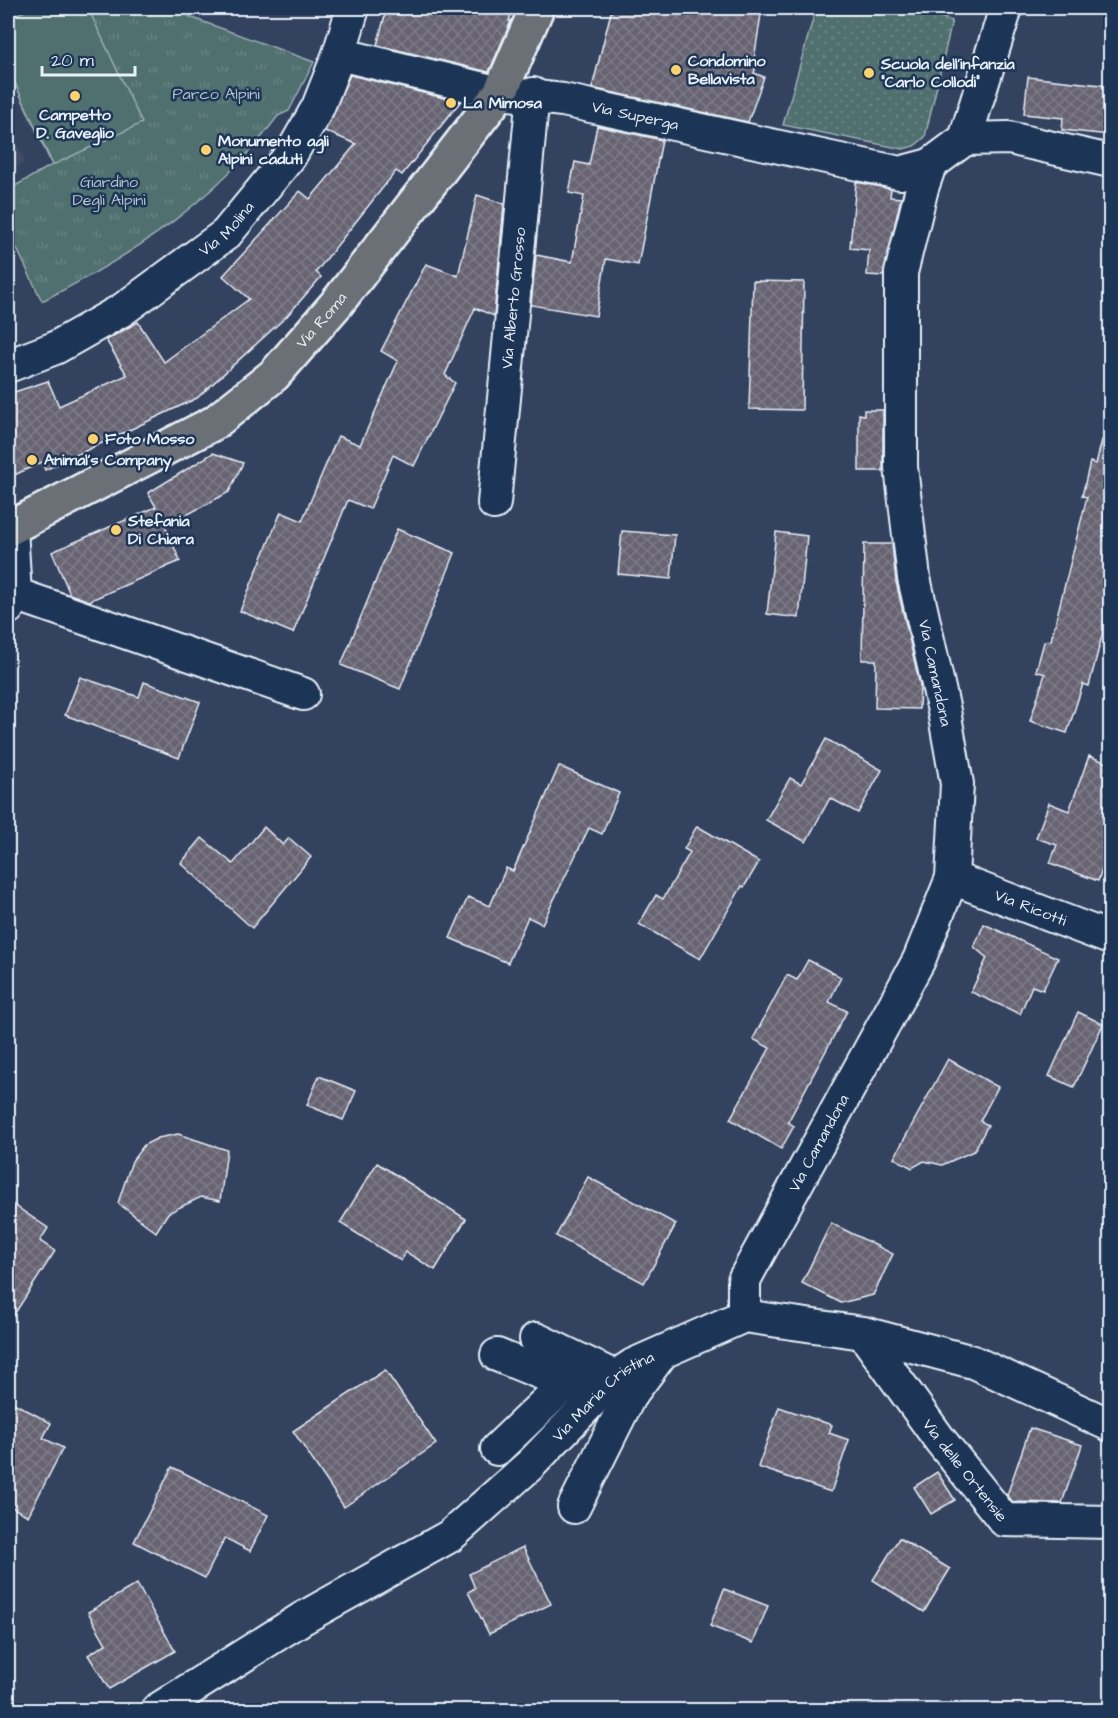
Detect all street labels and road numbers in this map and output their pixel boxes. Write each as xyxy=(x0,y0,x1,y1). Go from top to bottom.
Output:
street label: Via Superga xyxy=(590,96,681,136)
street label: Via Molina xyxy=(194,197,259,261)
street label: Via Alberto Grosso xyxy=(496,226,531,370)
street label: Via Roma xyxy=(291,288,352,353)
street label: Via Camandona xyxy=(913,618,957,728)
street label: Via Ricotti xyxy=(991,884,1070,932)
street label: Via Camandona xyxy=(783,1090,855,1196)
street label: Via Maria Cristina xyxy=(547,1346,658,1447)
street label: Via delle Ortensie xyxy=(917,1414,1013,1527)

